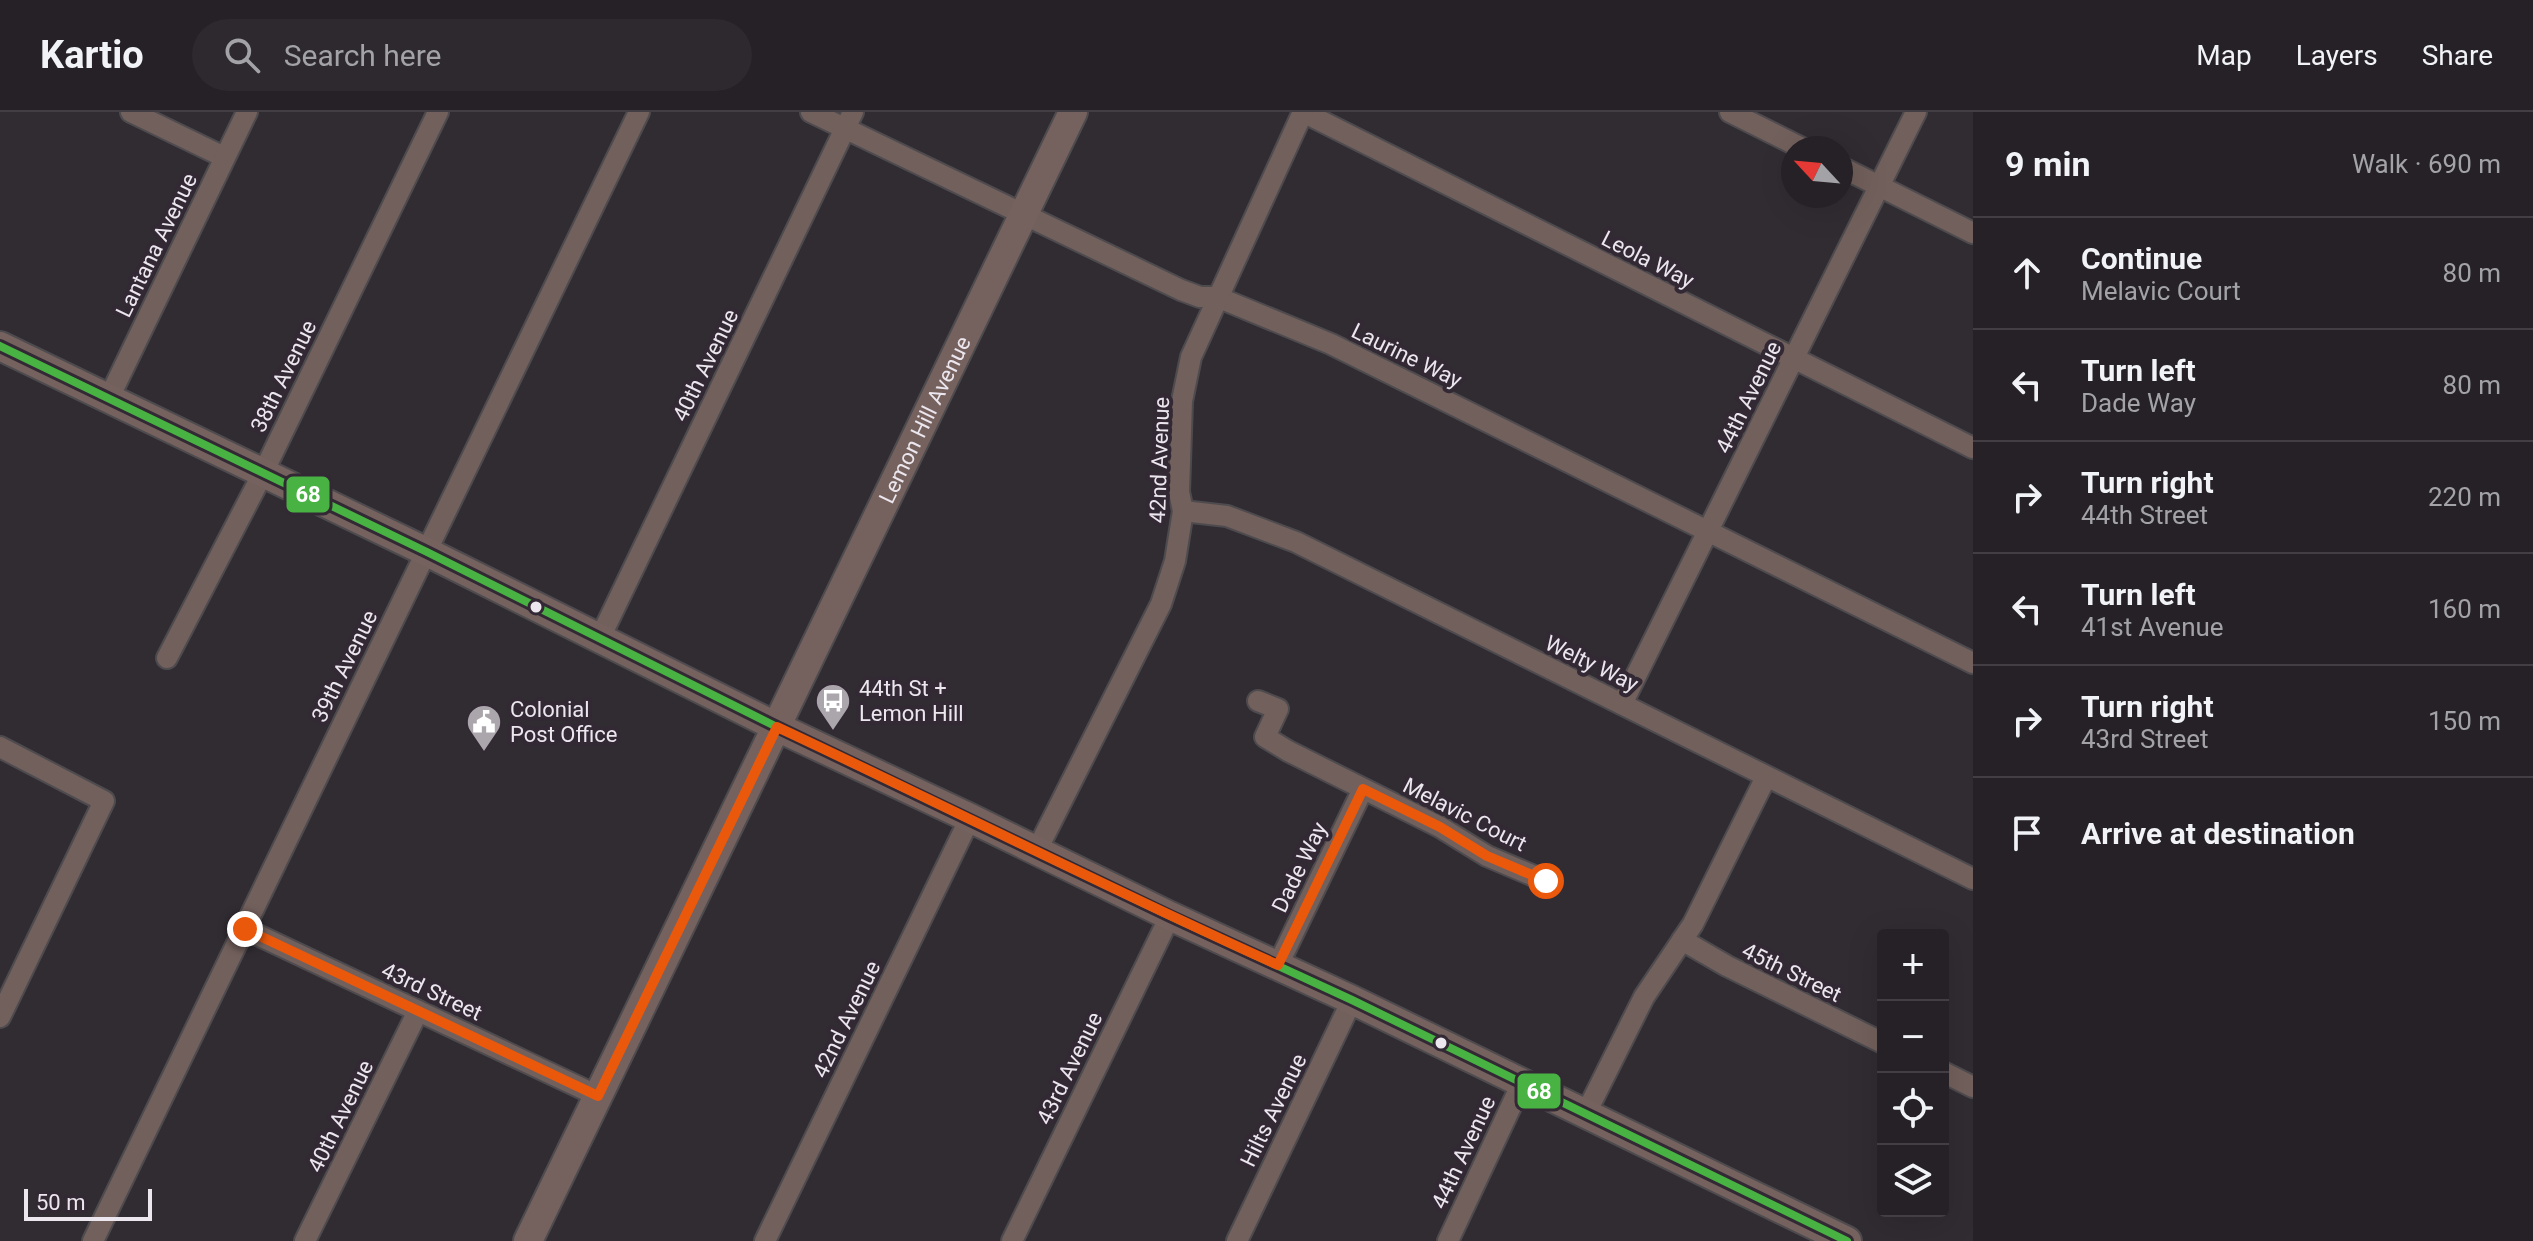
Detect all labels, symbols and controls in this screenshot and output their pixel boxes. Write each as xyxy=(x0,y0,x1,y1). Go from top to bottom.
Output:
search box xyxy=(192,19,752,91)
text: Kartio xyxy=(40,33,144,77)
icon: search xyxy=(220,33,264,77)
text: Search here xyxy=(284,38,442,73)
text: Map xyxy=(2196,39,2252,72)
text: Layers xyxy=(2296,39,2378,72)
text: Share xyxy=(2422,39,2493,72)
north arrow xyxy=(1781,136,1853,208)
text: 9 min xyxy=(2005,144,2090,184)
text: Walk · 690 m xyxy=(2352,149,2501,179)
street label: Lantana Avenue xyxy=(111,169,202,321)
street label: Leola Way xyxy=(1597,226,1699,294)
text: Continue xyxy=(2081,241,2202,276)
icon: ahead xyxy=(2005,251,2049,295)
text: 80 m xyxy=(2443,258,2501,288)
text: Melavic Court xyxy=(2081,276,2241,306)
street label: 40th Avenue xyxy=(668,305,743,425)
street label: 38th Avenue xyxy=(246,316,321,436)
street label: Laurine Way xyxy=(1348,318,1466,393)
street label: Lemon Hill Avenue xyxy=(874,332,976,507)
street label: 44th Avenue xyxy=(1711,337,1786,457)
text: Turn left xyxy=(2081,353,2196,388)
icon: left xyxy=(2005,363,2049,407)
text: 80 m xyxy=(2443,370,2501,400)
text: Dade Way xyxy=(2081,388,2196,418)
street label: 42nd Avenue xyxy=(1145,396,1174,524)
text: Turn right xyxy=(2081,465,2214,500)
line badge: 68 xyxy=(285,475,331,514)
icon: right xyxy=(2005,475,2049,519)
text: 68 xyxy=(295,482,321,507)
text: 220 m xyxy=(2428,482,2501,512)
text: 44th Street xyxy=(2081,500,2208,530)
text: Turn left xyxy=(2081,577,2196,612)
icon: left xyxy=(2005,587,2049,631)
text: 160 m xyxy=(2428,594,2501,624)
unlabelled marker xyxy=(528,599,544,615)
street label: 39th Avenue xyxy=(307,606,382,726)
text: 41st Avenue xyxy=(2081,612,2224,642)
street label: Welty Way xyxy=(1541,630,1643,697)
place label: 44th St + Lemon Hill xyxy=(859,676,964,726)
bus stop icon: 44th St + Lemon Hill xyxy=(814,682,852,732)
text: Turn right xyxy=(2081,689,2214,724)
place label: Colonial Post Office xyxy=(510,697,617,747)
icon: right xyxy=(2005,699,2049,743)
public building icon: Colonial Post Office xyxy=(465,703,503,753)
text: 150 m xyxy=(2428,706,2501,736)
text: 43rd Street xyxy=(2081,724,2209,754)
street label: Melavic Court xyxy=(1399,773,1531,856)
icon: arrive xyxy=(2005,811,2049,855)
text: Arrive at destination xyxy=(2081,816,2355,851)
street label: Dade Way xyxy=(1267,817,1332,916)
route start xyxy=(1528,863,1564,899)
route end xyxy=(227,911,263,947)
map controls xyxy=(1877,929,1949,1217)
button: + xyxy=(1877,929,1949,1001)
street label: 45th Street xyxy=(1738,938,1846,1007)
street label: 43rd Street xyxy=(378,957,486,1026)
street label: 42nd Avenue xyxy=(807,957,885,1082)
button: − xyxy=(1877,1001,1949,1073)
street label: 43rd Avenue xyxy=(1032,1008,1107,1128)
unlabelled marker xyxy=(1433,1035,1449,1051)
street label: Hilts Avenue xyxy=(1235,1050,1312,1171)
street label: 40th Avenue xyxy=(303,1056,378,1176)
line badge: 68 xyxy=(1516,1072,1562,1110)
button: locate xyxy=(1877,1073,1949,1145)
text: 68 xyxy=(1526,1079,1552,1104)
street label: 44th Avenue xyxy=(1426,1092,1500,1213)
button: layers xyxy=(1877,1145,1949,1217)
scale bar xyxy=(24,1185,152,1221)
text: 50 m xyxy=(36,1190,85,1215)

